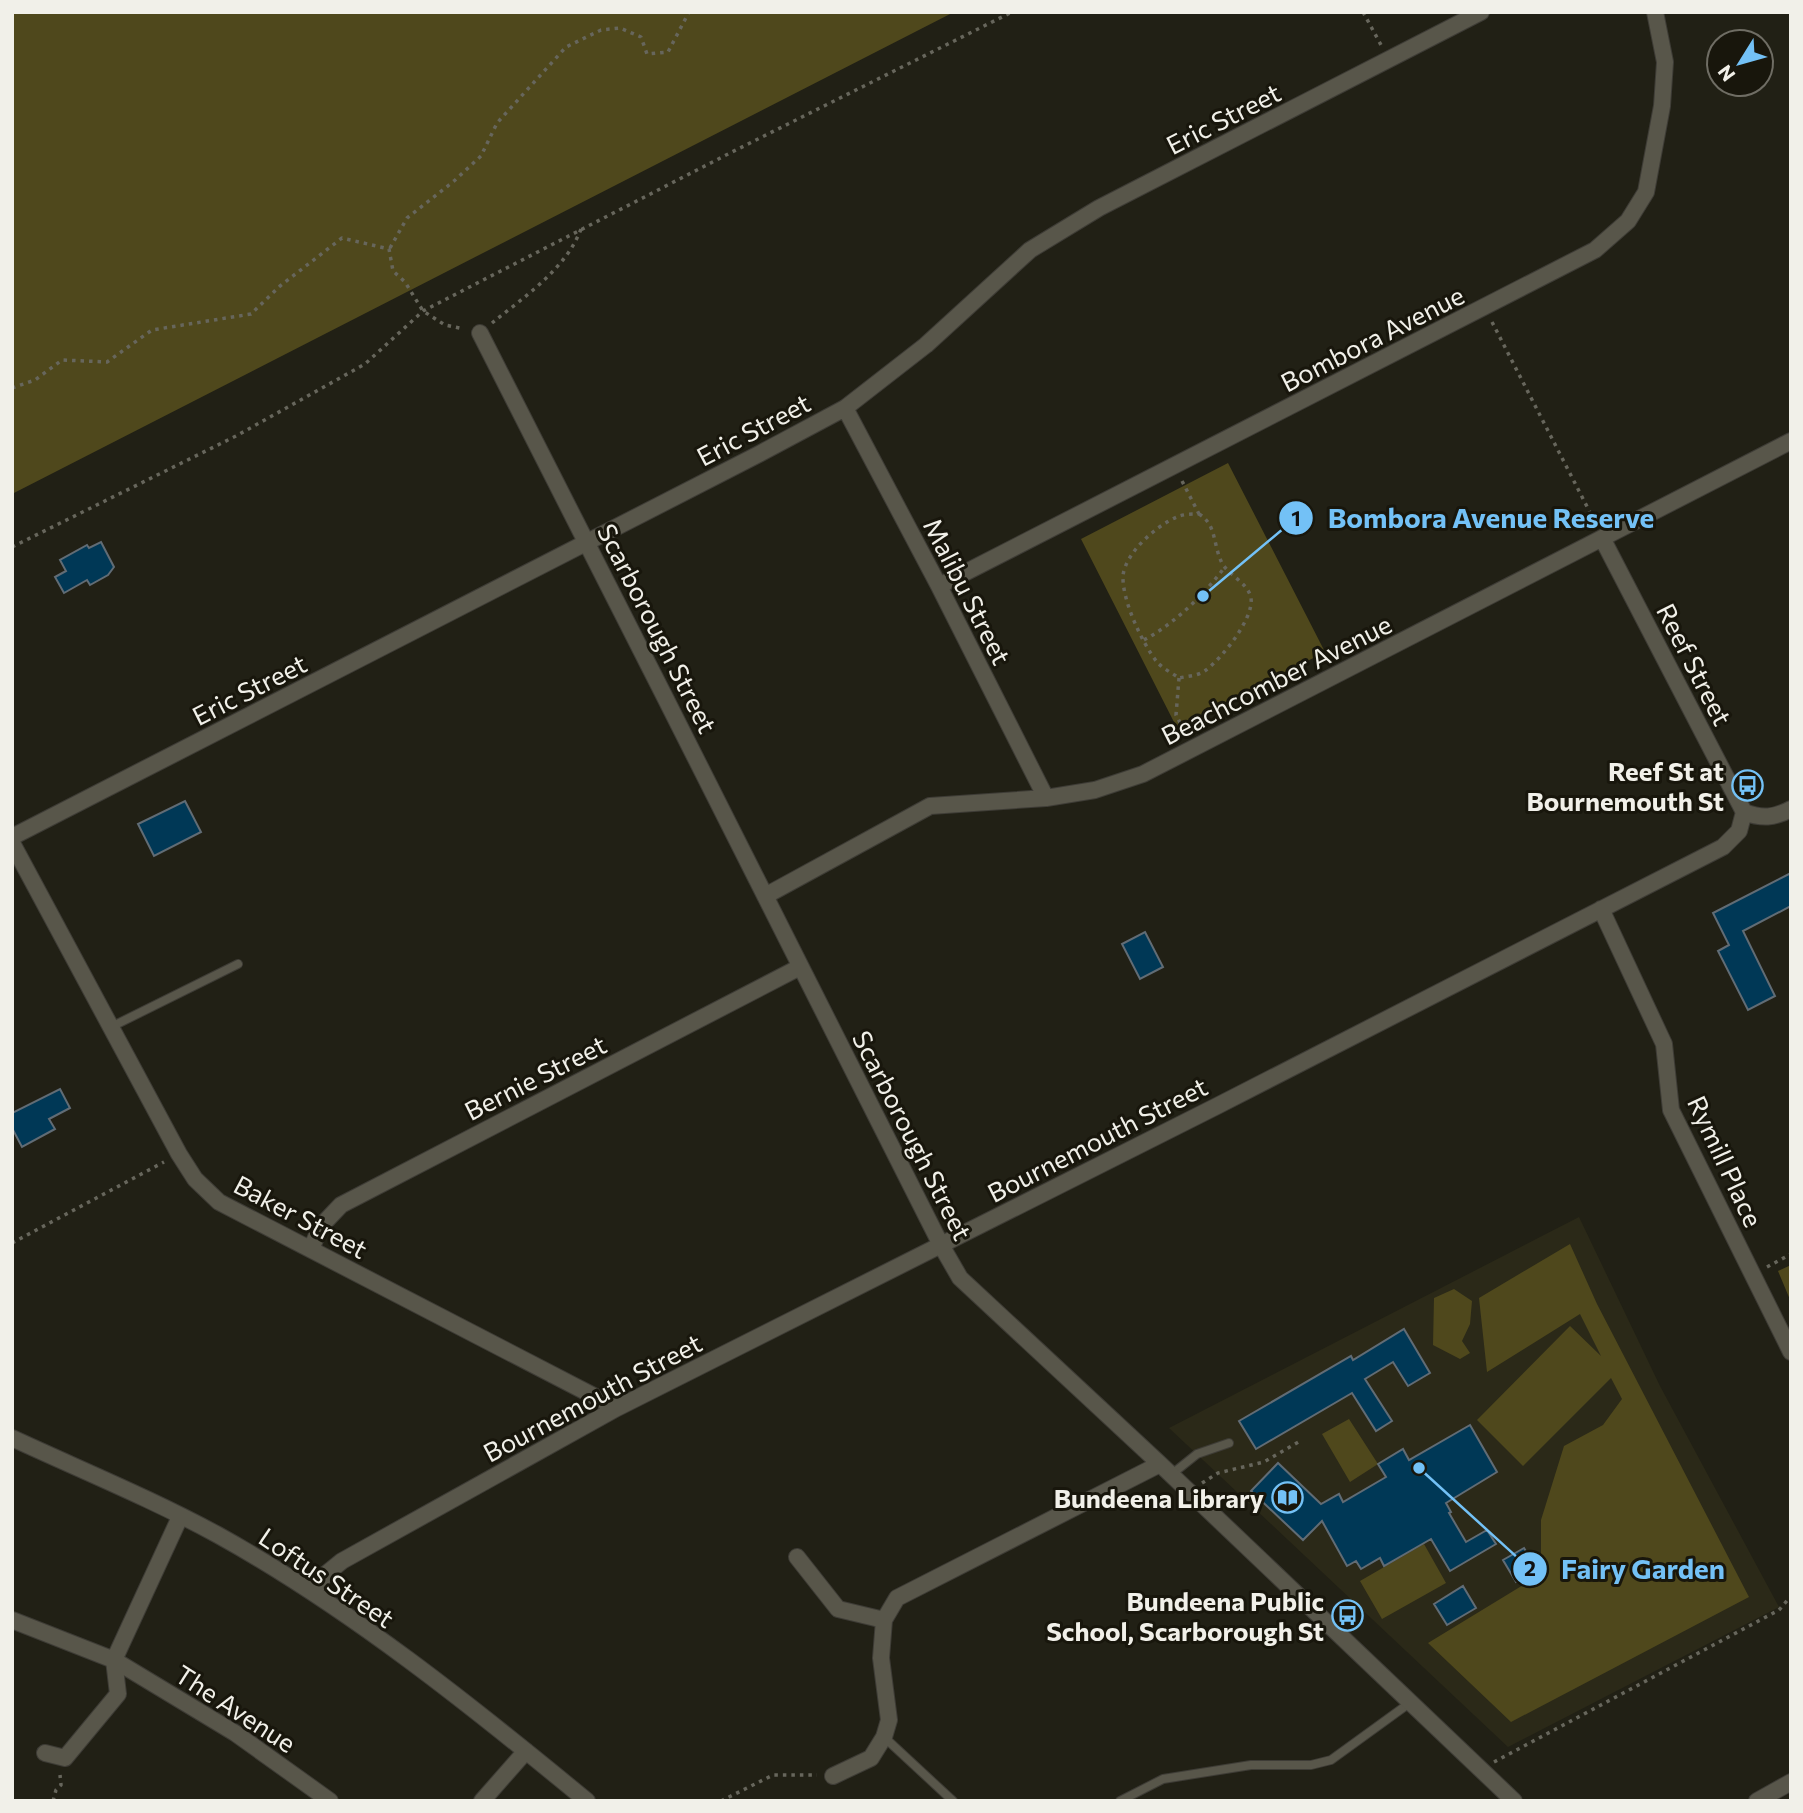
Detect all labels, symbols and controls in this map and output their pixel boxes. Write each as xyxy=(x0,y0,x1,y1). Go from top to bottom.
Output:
north arrow xyxy=(1705,28,1775,98)
text: N xyxy=(1713,61,1740,86)
street label: Eric Street xyxy=(1161,76,1285,160)
street label: Bombora Avenue xyxy=(1275,278,1469,398)
street label: Eric Street xyxy=(691,386,815,472)
callout: Bombora Avenue Reserve xyxy=(1278,494,1668,543)
text: Bombora Avenue Reserve xyxy=(1328,500,1654,534)
text: 1 xyxy=(1291,505,1301,530)
street label: Malibu Street xyxy=(918,513,1018,669)
street label: Scarborough Street xyxy=(592,518,724,738)
street label: Reef Street xyxy=(1651,598,1739,730)
street label: Beachcomber Avenue xyxy=(1156,608,1396,750)
street label: Eric Street xyxy=(187,647,311,731)
place label: Reef St at Bournemouth St xyxy=(1527,755,1724,816)
bus stop icon: Reef St at Bournemouth St xyxy=(1730,768,1764,802)
street label: Scarborough Street xyxy=(847,1025,979,1245)
street label: Bernie Street xyxy=(459,1028,611,1126)
street label: Bournemouth Street xyxy=(982,1070,1212,1208)
street label: Rymill Place xyxy=(1682,1090,1770,1232)
street label: Baker Street xyxy=(229,1168,373,1264)
street label: Bournemouth Street xyxy=(478,1326,706,1468)
library icon: Bundeena Library xyxy=(1270,1480,1304,1514)
place label: Bundeena Library xyxy=(1054,1482,1264,1513)
street label: Loftus Street xyxy=(254,1521,400,1633)
callout: Fairy Garden xyxy=(1512,1544,1739,1593)
text: Fairy Garden xyxy=(1561,1551,1725,1585)
text: 2 xyxy=(1524,1555,1536,1580)
place label: Bundeena Public School, Scarborough St xyxy=(1046,1585,1324,1646)
bus stop icon: Bundeena Public School, Scarborough St xyxy=(1330,1598,1364,1632)
street label: The Avenue xyxy=(170,1658,302,1758)

